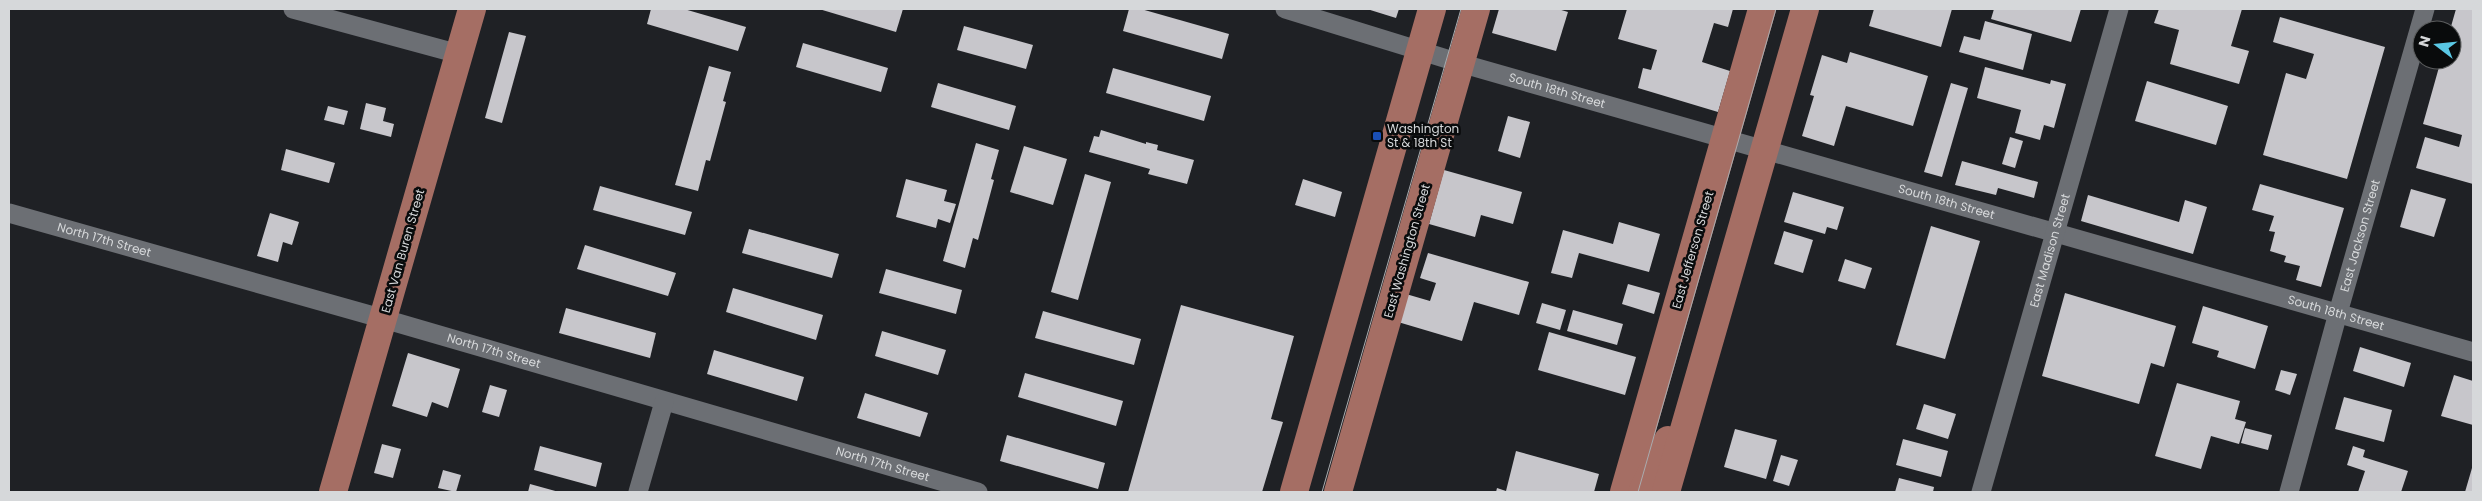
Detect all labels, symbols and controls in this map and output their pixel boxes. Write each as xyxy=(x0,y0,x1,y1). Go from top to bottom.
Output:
north arrow xyxy=(2412,20,2462,70)
text: N xyxy=(2413,34,2436,49)
street label: South 18th Street xyxy=(1507,68,1607,112)
place label: Washington St & 18th St xyxy=(1387,120,1459,151)
marker: Washington St & 18th St xyxy=(1371,130,1383,142)
street label: East Jackson Street xyxy=(2335,177,2384,294)
street label: South 18th Street xyxy=(1896,179,1997,223)
street label: East Washington Street xyxy=(1379,182,1434,320)
street label: East Van Buren Street xyxy=(377,187,428,315)
street label: East Jefferson Street xyxy=(1668,189,1717,311)
street label: East Madison Street xyxy=(2025,192,2074,309)
street label: North 17th Street xyxy=(56,218,153,261)
street label: South 18th Street xyxy=(2286,291,2386,334)
street label: North 17th Street xyxy=(445,329,543,372)
street label: North 17th Street xyxy=(834,442,932,485)

